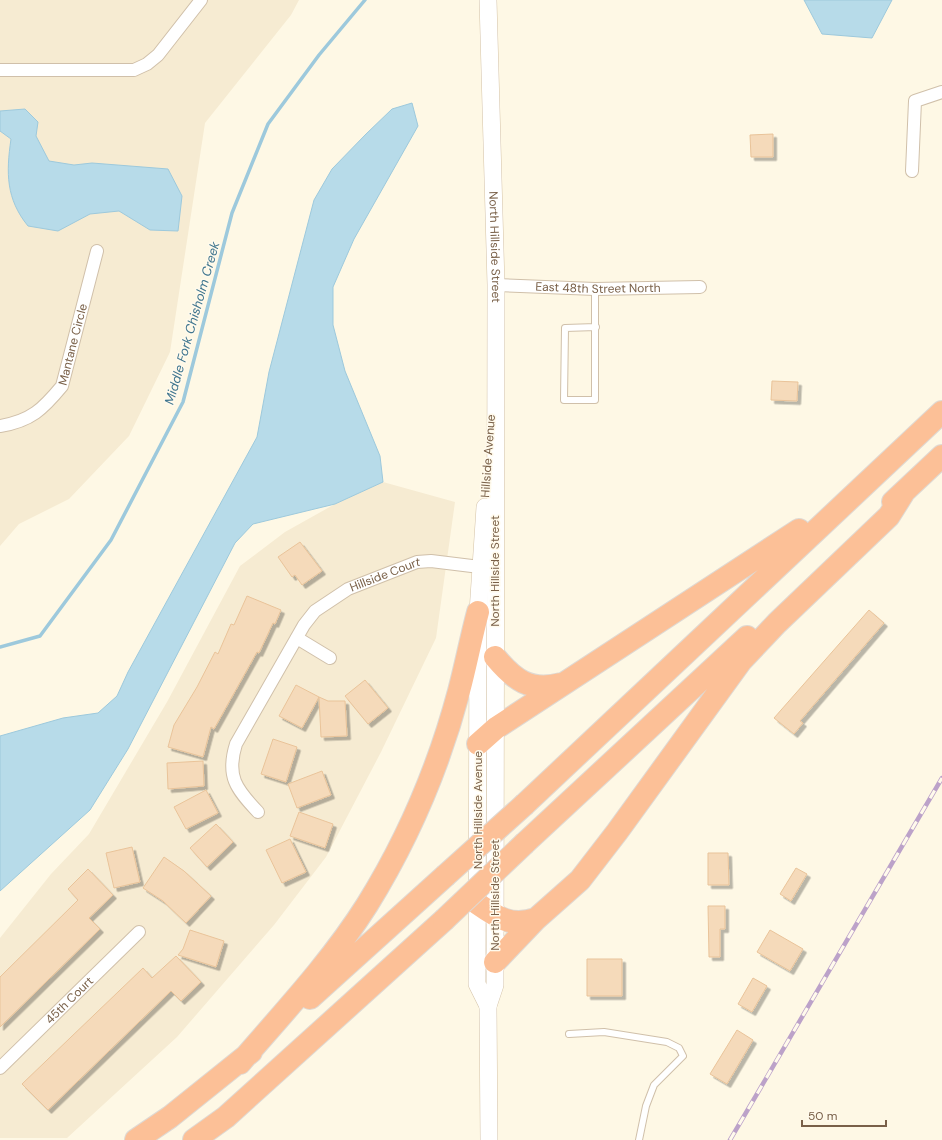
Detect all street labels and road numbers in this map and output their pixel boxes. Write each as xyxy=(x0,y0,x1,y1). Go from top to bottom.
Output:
street label: North Hillside Street xyxy=(485,191,504,303)
street label: East 48th Street North xyxy=(535,279,661,297)
street label: Mantane Circle xyxy=(55,302,91,387)
street label: Hillside Avenue xyxy=(477,414,499,498)
street label: North Hillside Street xyxy=(487,515,503,627)
street label: Hillside Court xyxy=(347,554,421,596)
street label: North Hillside Avenue xyxy=(470,751,486,869)
street label: North Hillside Street xyxy=(487,839,503,951)
street label: 45th Court xyxy=(42,973,97,1027)

